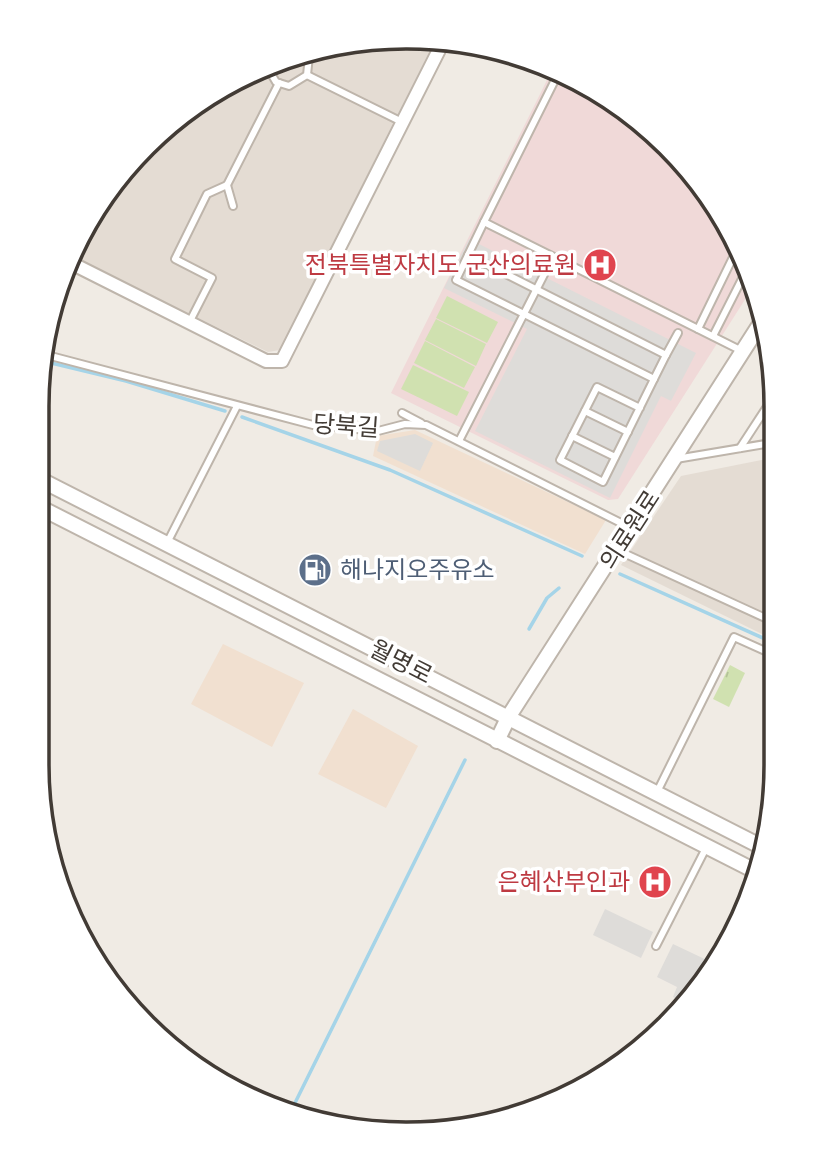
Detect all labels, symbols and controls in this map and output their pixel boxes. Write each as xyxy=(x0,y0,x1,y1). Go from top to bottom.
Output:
hospital icon: 전북특별자치도 군산의료원 xyxy=(581,246,619,284)
place label: 전북특별자치도 군산의료원 xyxy=(305,249,576,281)
street label: 당북길 xyxy=(312,408,380,444)
street label: 의료원로 xyxy=(593,484,667,576)
fuel station icon: 해나지오주유소 xyxy=(296,551,334,589)
place label: 해나지오주유소 xyxy=(340,554,495,586)
street label: 월명로 xyxy=(364,633,438,691)
hospital icon: 은혜산부인과 xyxy=(636,863,674,901)
place label: 은혜산부인과 xyxy=(498,866,630,898)

